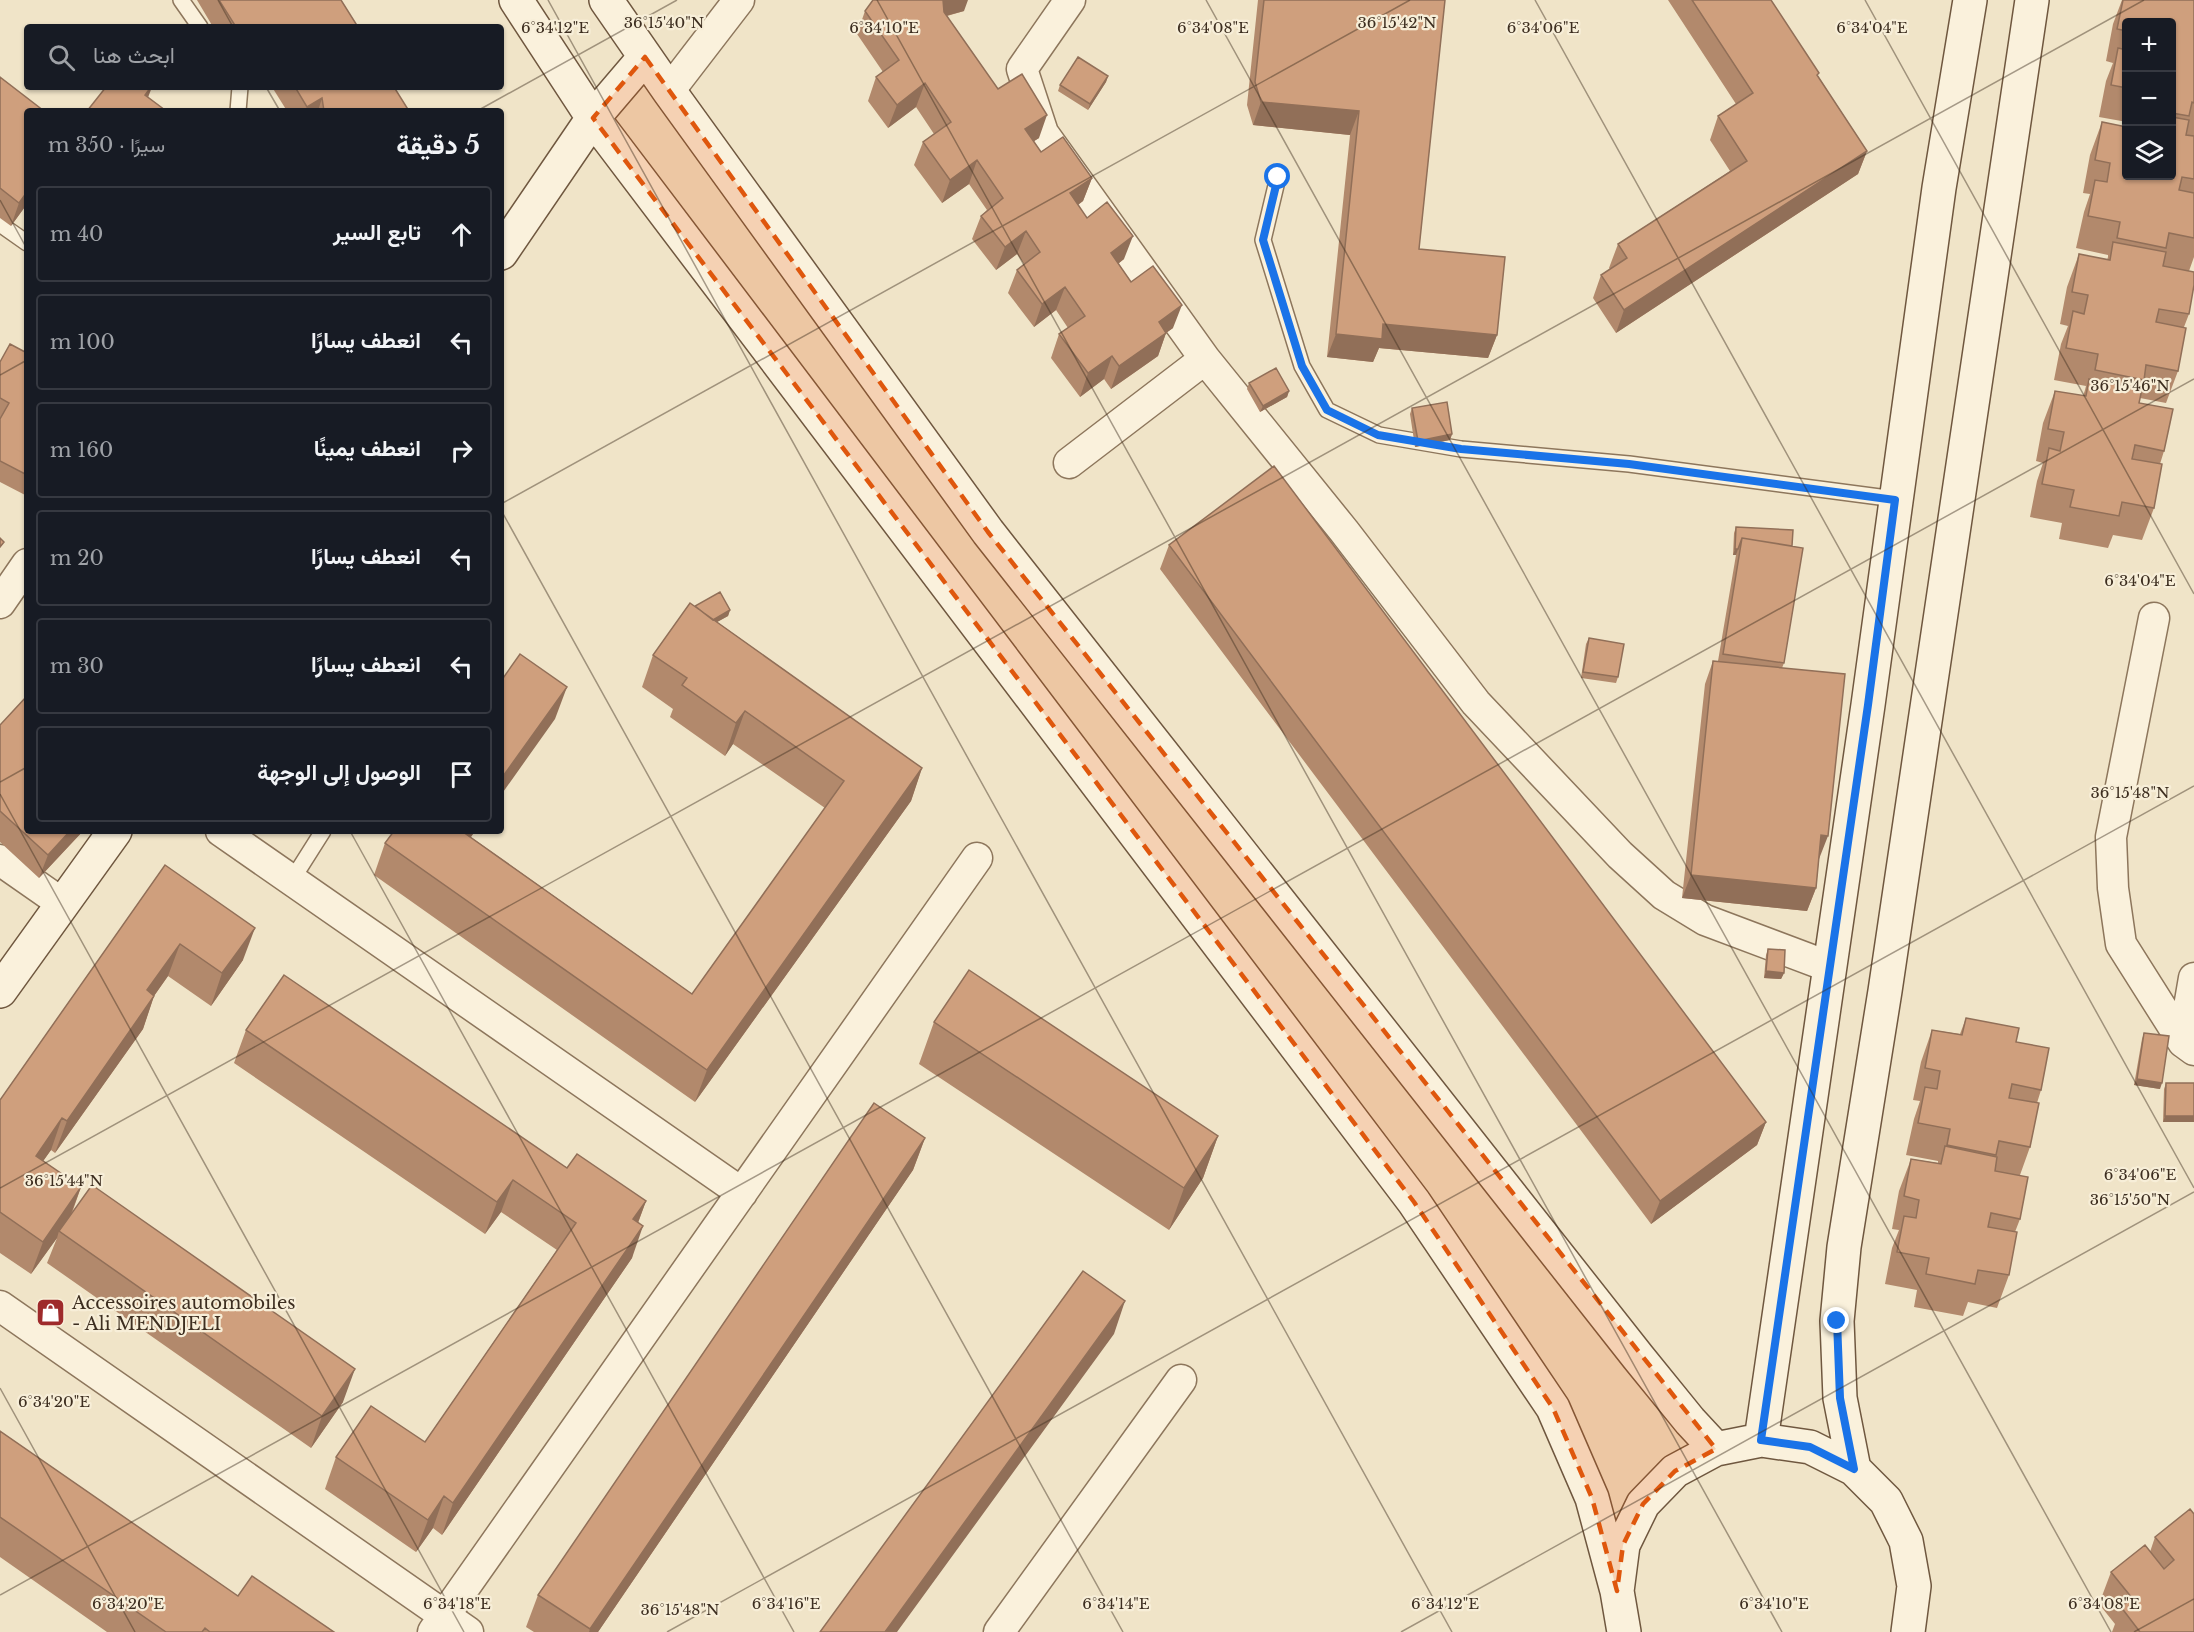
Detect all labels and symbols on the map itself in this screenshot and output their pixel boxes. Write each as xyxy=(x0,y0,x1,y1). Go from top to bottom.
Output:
text: 36°15'40"N xyxy=(624,13,704,32)
text: 36°15'42"N xyxy=(1358,13,1437,32)
text: 6°34'12"E xyxy=(521,18,589,37)
text: 6°34'10"E xyxy=(849,18,919,37)
text: 6°34'08"E xyxy=(1177,18,1249,37)
text: 6°34'06"E xyxy=(1507,18,1579,37)
text: 6°34'04"E xyxy=(1836,18,1908,37)
route start xyxy=(1264,163,1290,189)
text: 36°15'46"N xyxy=(2090,376,2170,395)
text: 6°34'04"E xyxy=(2104,571,2176,590)
text: 36°15'48"N xyxy=(2091,783,2169,802)
text: 6°34'06"E xyxy=(2104,1165,2176,1184)
text: 36°15'44"N xyxy=(25,1171,103,1190)
text: 36°15'50"N xyxy=(2090,1190,2170,1209)
place label: Accessoires automobiles - Ali MENDJELI xyxy=(71,1292,295,1335)
shop icon: Accessoires automobiles - Ali MENDJELI xyxy=(35,1297,67,1329)
route end xyxy=(1823,1307,1849,1333)
text: 6°34'20"E xyxy=(18,1392,90,1411)
text: 6°34'20"E xyxy=(92,1594,164,1613)
text: 6°34'18"E xyxy=(423,1594,491,1613)
text: 6°34'16"E xyxy=(752,1594,820,1613)
text: 6°34'14"E xyxy=(1082,1594,1150,1613)
text: 6°34'12"E xyxy=(1411,1594,1479,1613)
text: 6°34'10"E xyxy=(1739,1594,1809,1613)
text: 6°34'08"E xyxy=(2068,1594,2140,1613)
text: 36°15'48"N xyxy=(641,1600,719,1619)

